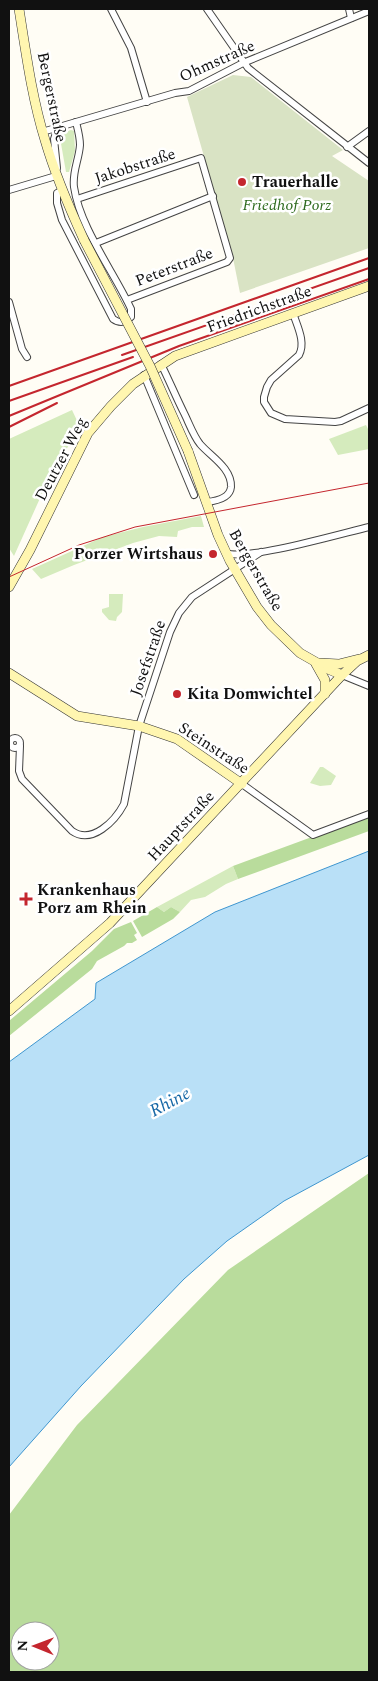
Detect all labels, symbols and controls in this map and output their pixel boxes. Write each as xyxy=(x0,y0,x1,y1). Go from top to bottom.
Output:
street label: Ohmstraße xyxy=(175,34,259,88)
street label: Bergerstraße xyxy=(31,50,73,144)
street label: Jakobstraße xyxy=(91,142,179,190)
place label: Trauerhalle xyxy=(252,170,339,194)
marker: Trauerhalle xyxy=(236,176,248,188)
park label: Friedhof Porz xyxy=(242,193,332,217)
street label: Peterstraße xyxy=(132,241,216,293)
street label: Friedrichstraße xyxy=(203,279,315,339)
street label: Deutzer Weg xyxy=(29,413,93,505)
street label: Bergerstraße xyxy=(223,524,289,616)
place label: Porzer Wirtshaus xyxy=(74,542,203,566)
marker: Porzer Wirtshaus xyxy=(207,548,219,560)
street label: Josefstraße xyxy=(124,617,172,699)
place label: Kita Domwichtel xyxy=(187,682,313,706)
marker: Kita Domwichtel xyxy=(171,688,183,700)
street label: Steinstraße xyxy=(174,716,254,780)
street label: Hauptstraße xyxy=(142,785,220,867)
place label: Krankenhaus Porz am Rhein xyxy=(37,878,147,920)
marker: Krankenhaus Porz am Rhein xyxy=(19,892,33,906)
water label: Rhine xyxy=(145,1080,195,1124)
north arrow xyxy=(10,1621,60,1671)
text: N xyxy=(12,1640,33,1652)

